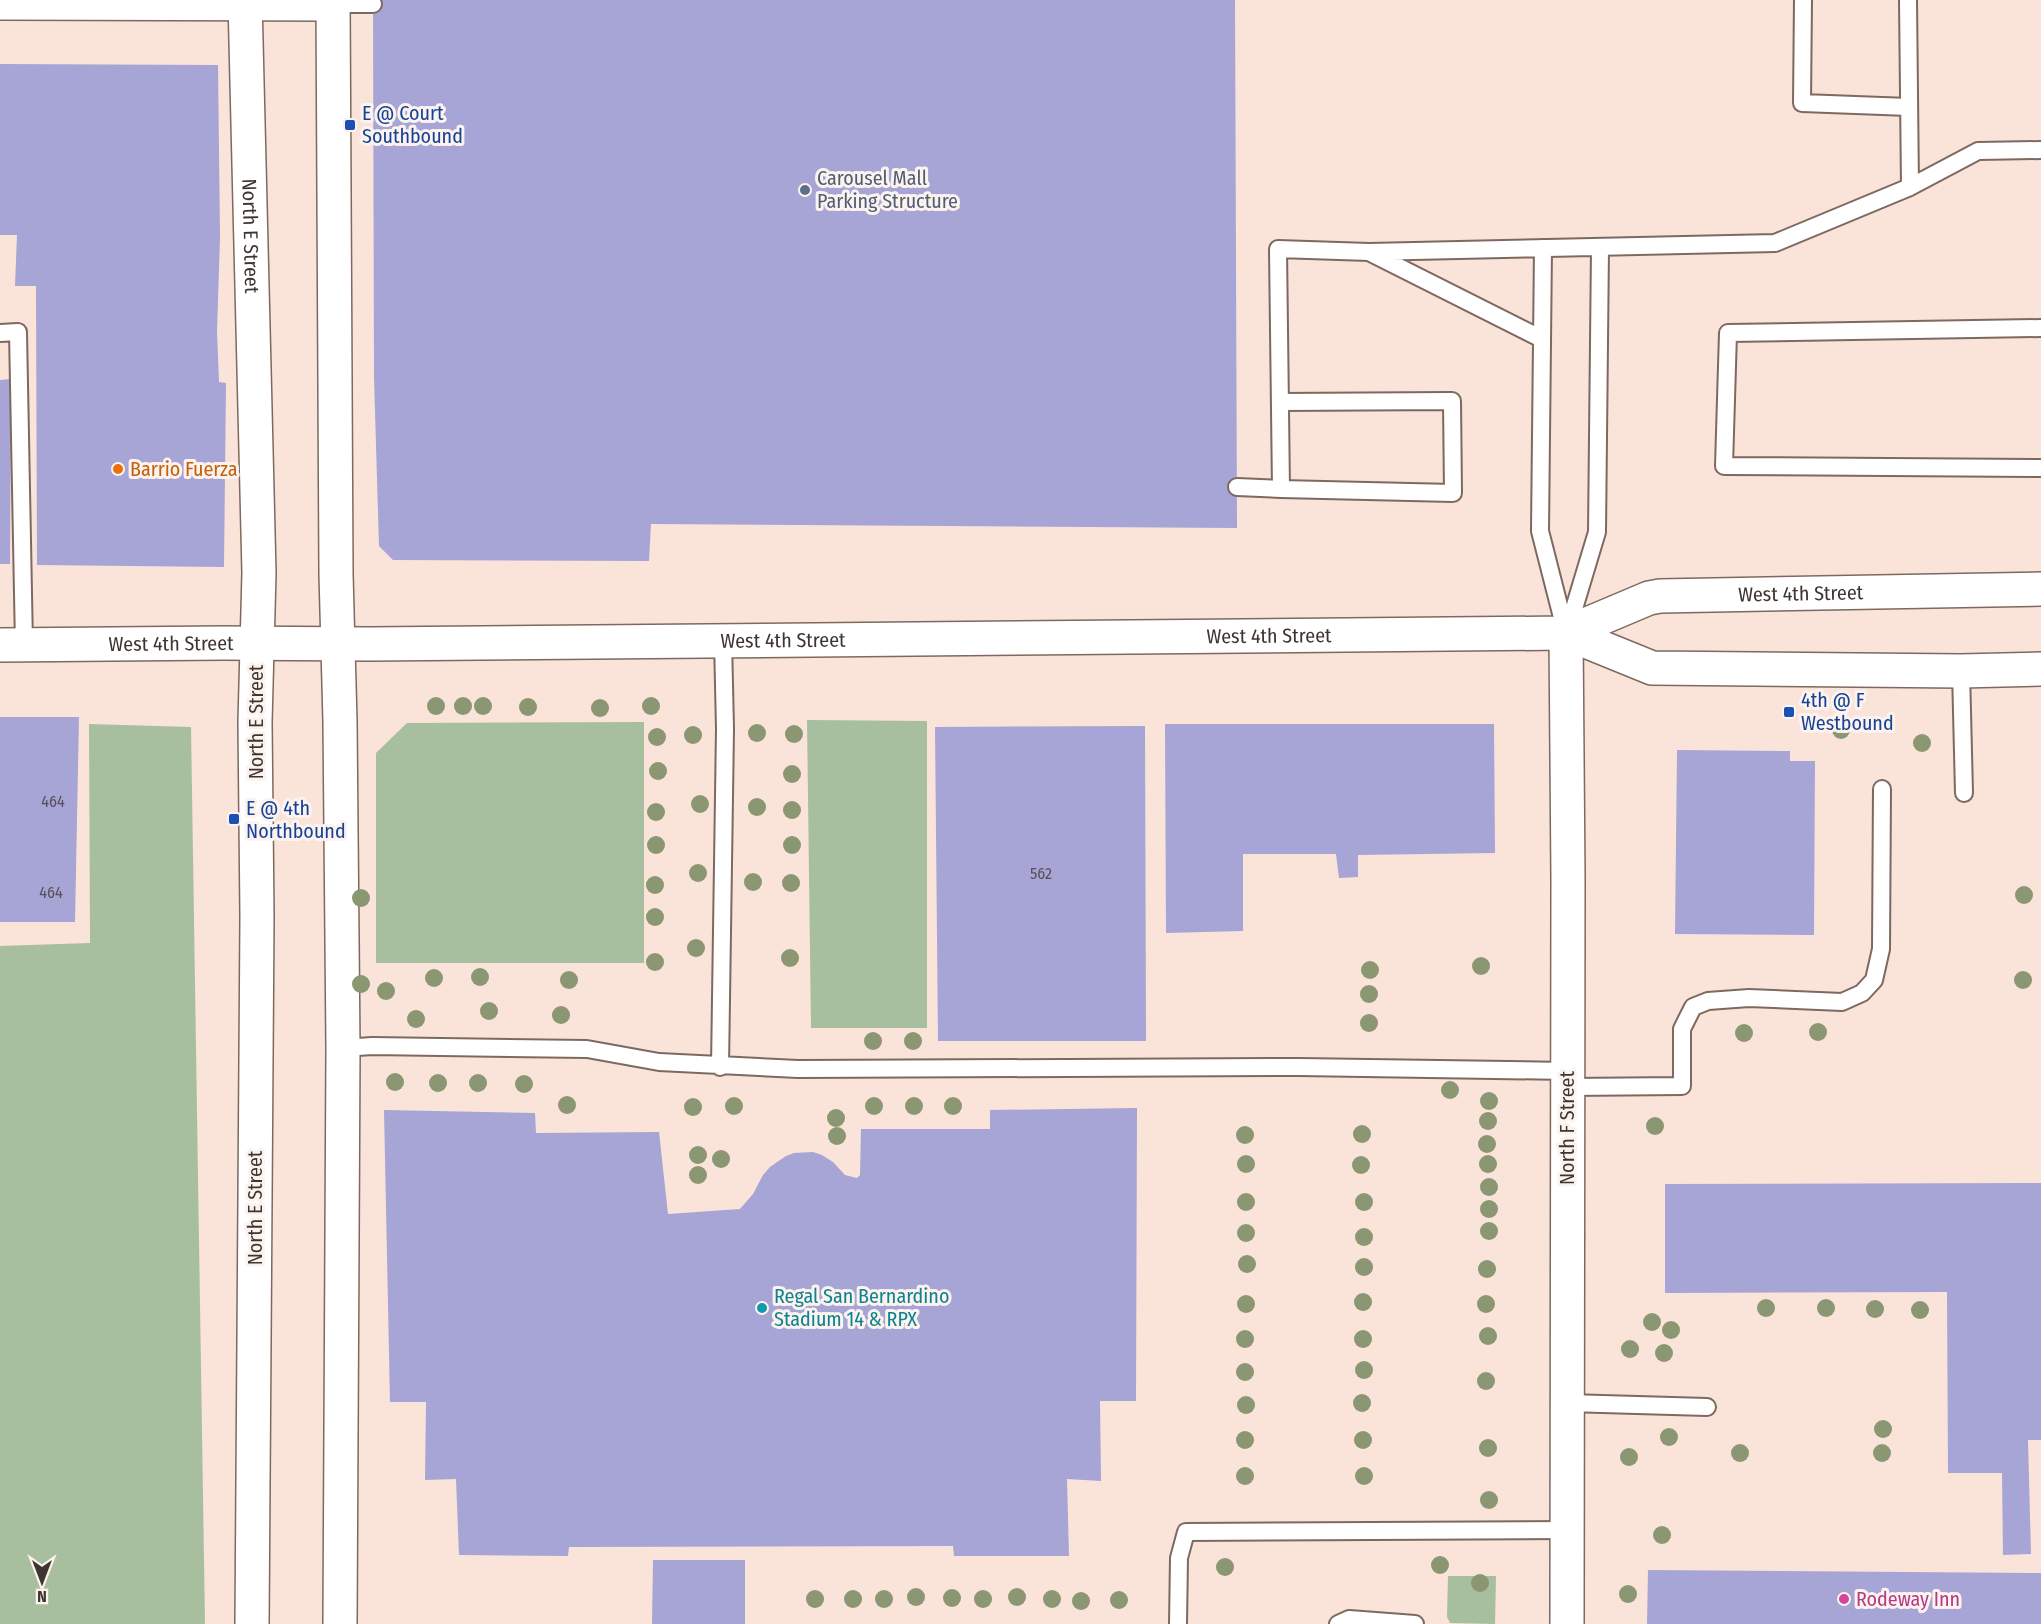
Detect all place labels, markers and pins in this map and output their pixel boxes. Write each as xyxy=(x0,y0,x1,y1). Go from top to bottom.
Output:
place label: E @ Court Southbound xyxy=(362,101,463,148)
marker: E @ Court Southbound xyxy=(343,118,357,132)
place label: Carousel Mall Parking Structure xyxy=(817,166,958,213)
marker: Carousel Mall Parking Structure xyxy=(798,183,812,197)
place label: Barrio Fuerza xyxy=(130,457,238,481)
marker: Barrio Fuerza xyxy=(111,462,125,476)
place label: 4th @ F Westbound xyxy=(1801,688,1894,735)
marker: 4th @ F Westbound xyxy=(1782,705,1796,719)
place label: E @ 4th Northbound xyxy=(246,796,346,843)
marker: E @ 4th Northbound xyxy=(227,812,241,826)
place label: Regal San Bernardino Stadium 14 & RPX xyxy=(774,1284,949,1331)
marker: Regal San Bernardino Stadium 14 & RPX xyxy=(755,1301,769,1315)
place label: Rodeway Inn xyxy=(1856,1587,1960,1611)
marker: Rodeway Inn xyxy=(1837,1592,1851,1606)

